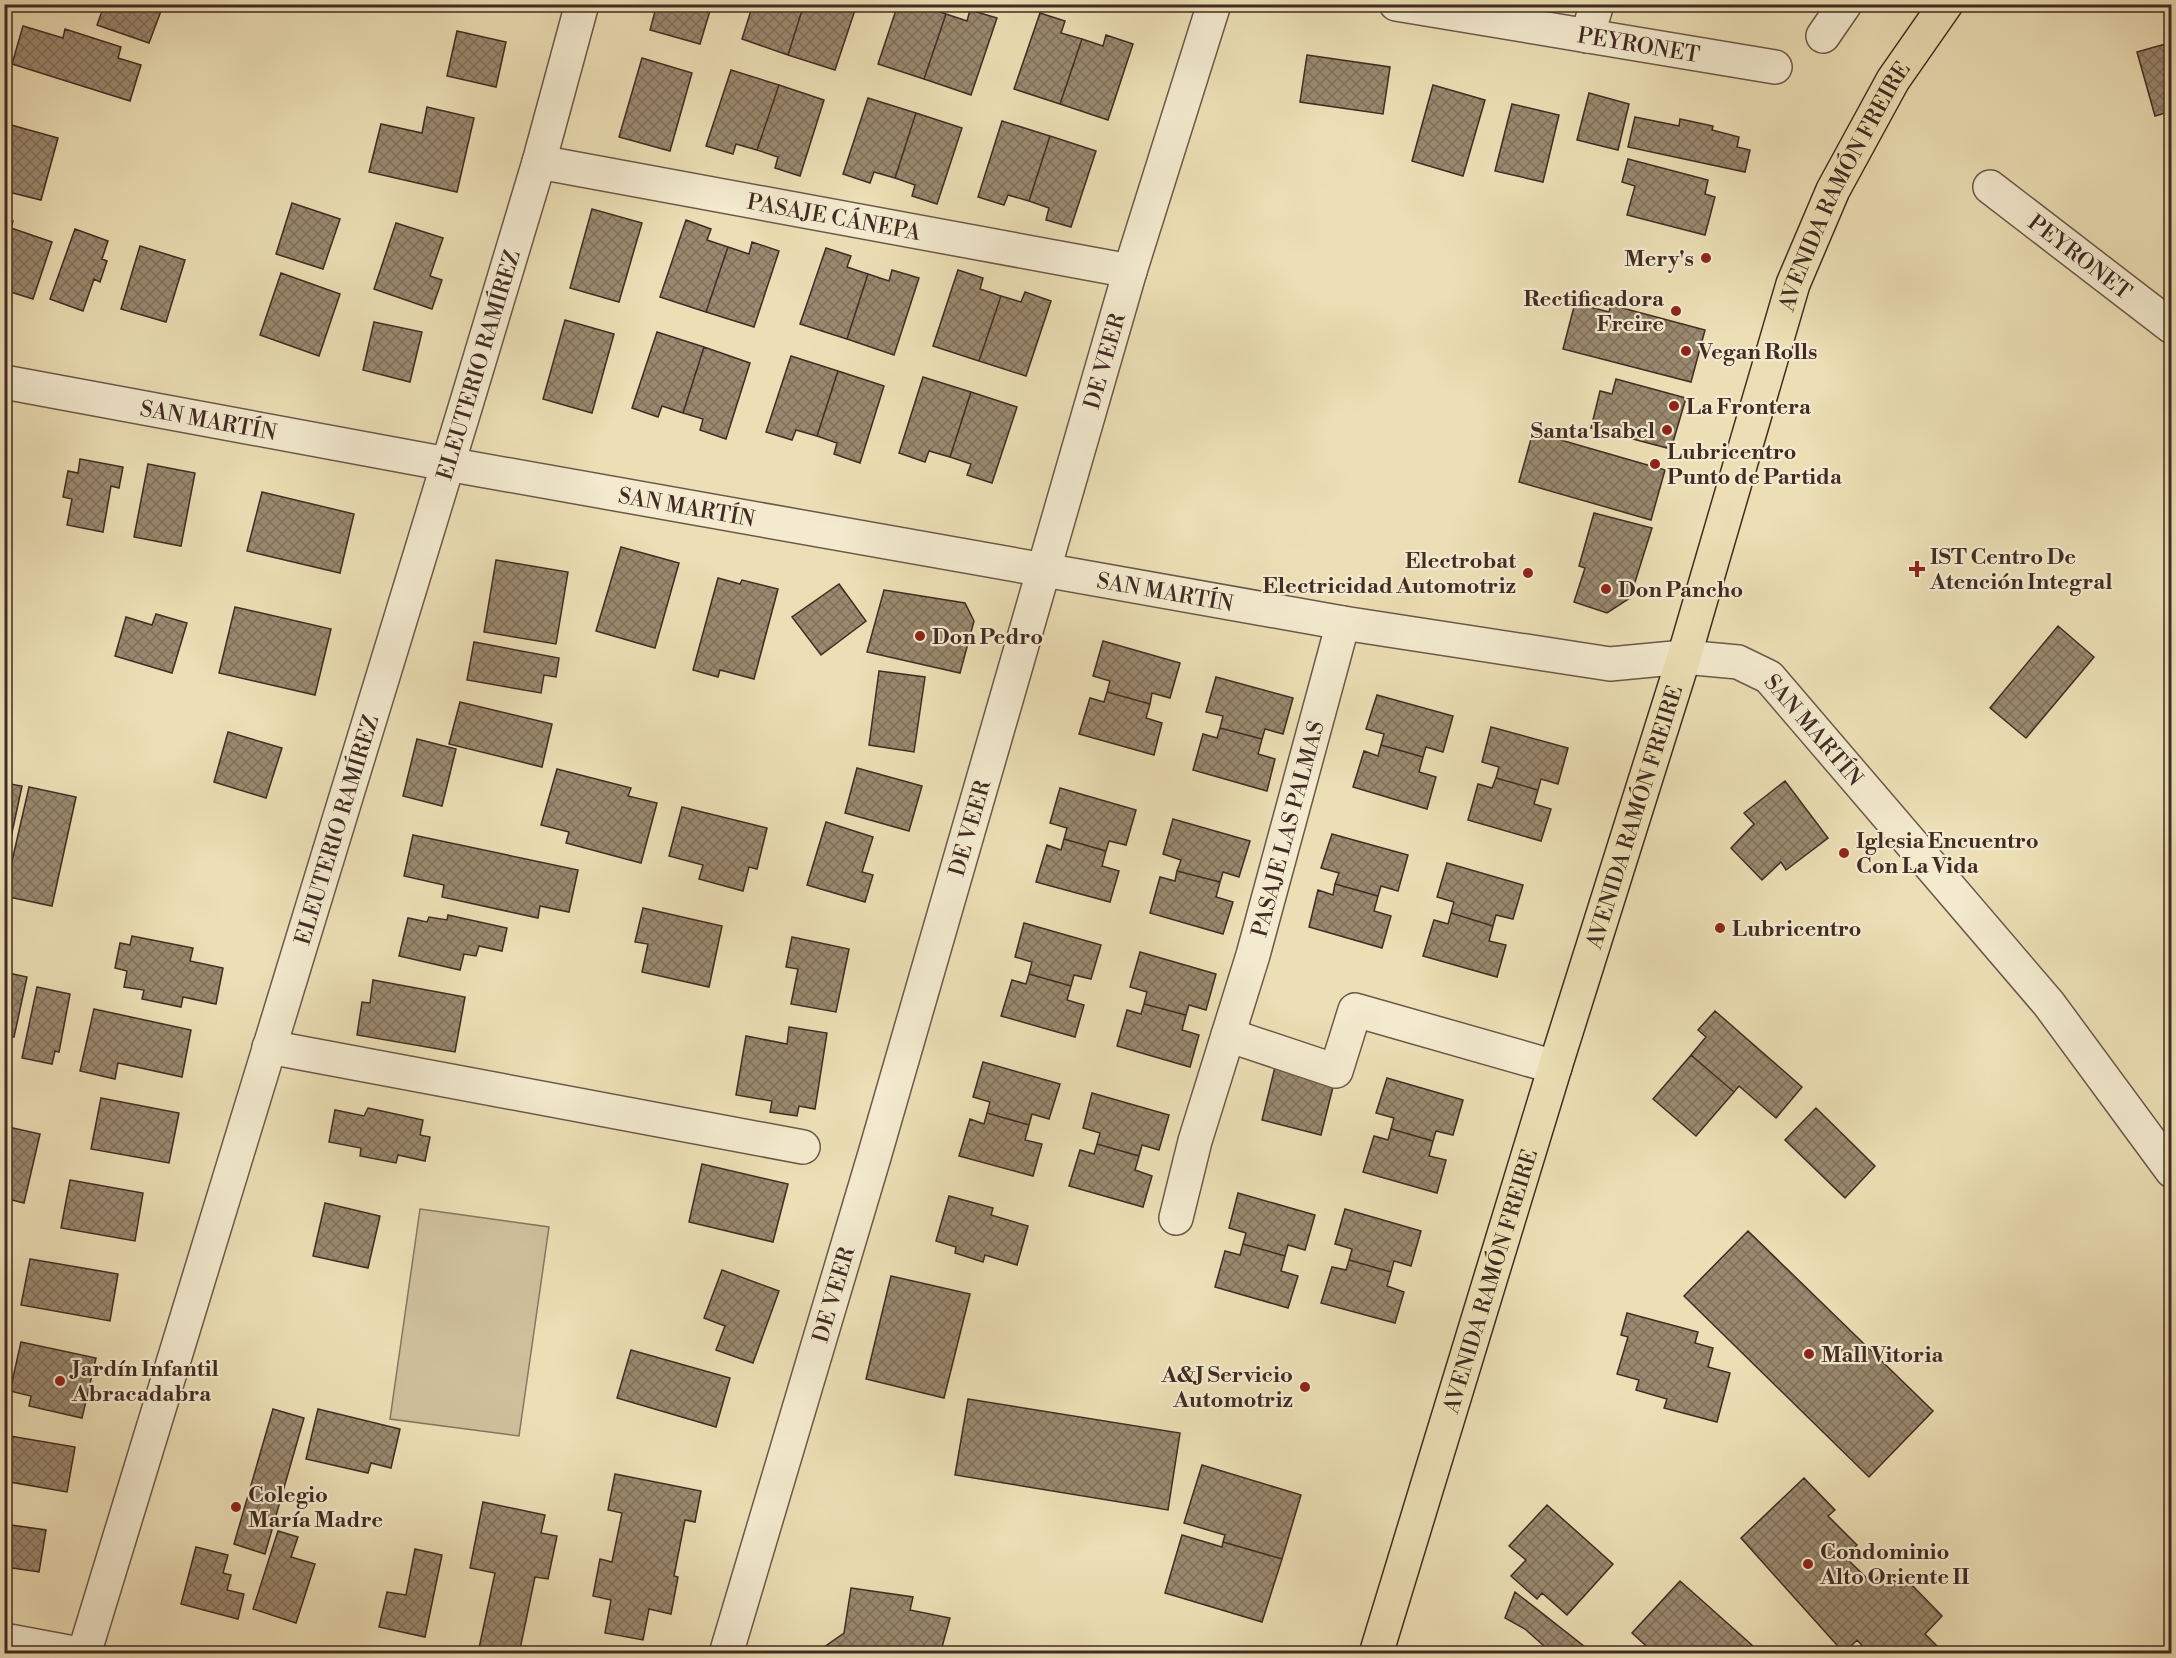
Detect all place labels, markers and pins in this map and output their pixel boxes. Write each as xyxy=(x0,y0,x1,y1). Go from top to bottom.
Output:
place label: Mery's xyxy=(1624,246,1694,273)
marker: Mery's xyxy=(1699,251,1713,265)
place label: Rectificadora Freire xyxy=(1523,286,1665,338)
marker: Rectificadora Freire xyxy=(1669,304,1683,318)
place label: Vegan Rolls xyxy=(1697,339,1817,366)
marker: Vegan Rolls xyxy=(1679,344,1693,358)
place label: La Frontera xyxy=(1686,394,1812,421)
marker: La Frontera xyxy=(1667,399,1681,413)
place label: Santa Isabel xyxy=(1531,418,1655,445)
marker: Santa Isabel xyxy=(1660,423,1674,437)
place label: Lubricentro Punto de Partida xyxy=(1667,439,1843,491)
marker: Lubricentro Punto de Partida xyxy=(1648,457,1662,471)
place label: IST Centro De Atención Integral xyxy=(1929,544,2112,596)
place label: Electrobat Electricidad Automotriz xyxy=(1263,548,1516,600)
marker: IST Centro De Atención Integral xyxy=(1908,560,1926,578)
marker: Electrobat Electricidad Automotriz xyxy=(1521,566,1535,580)
place label: Don Pancho xyxy=(1618,577,1743,604)
marker: Don Pancho xyxy=(1599,582,1613,596)
place label: Don Pedro xyxy=(932,624,1043,651)
marker: Don Pedro xyxy=(913,629,927,643)
place label: Iglesia Encuentro Con La Vida xyxy=(1856,828,2039,880)
marker: Iglesia Encuentro Con La Vida xyxy=(1837,846,1851,860)
place label: Lubricentro xyxy=(1732,916,1862,943)
marker: Lubricentro xyxy=(1713,921,1727,935)
place label: Mall Vitoria xyxy=(1821,1342,1945,1369)
marker: Mall Vitoria xyxy=(1802,1347,1816,1361)
place label: Jardín Infantil Abracadabra xyxy=(69,1356,219,1408)
place label: A&J Servicio Automotriz xyxy=(1160,1362,1293,1414)
marker: Jardín Infantil Abracadabra xyxy=(53,1374,67,1388)
marker: A&J Servicio Automotriz xyxy=(1298,1380,1312,1394)
place label: Colegio María Madre xyxy=(248,1482,383,1534)
marker: Colegio María Madre xyxy=(229,1500,243,1514)
place label: Condominio Alto Oriente II xyxy=(1819,1539,1970,1591)
marker: Condominio Alto Oriente II xyxy=(1801,1557,1815,1571)

